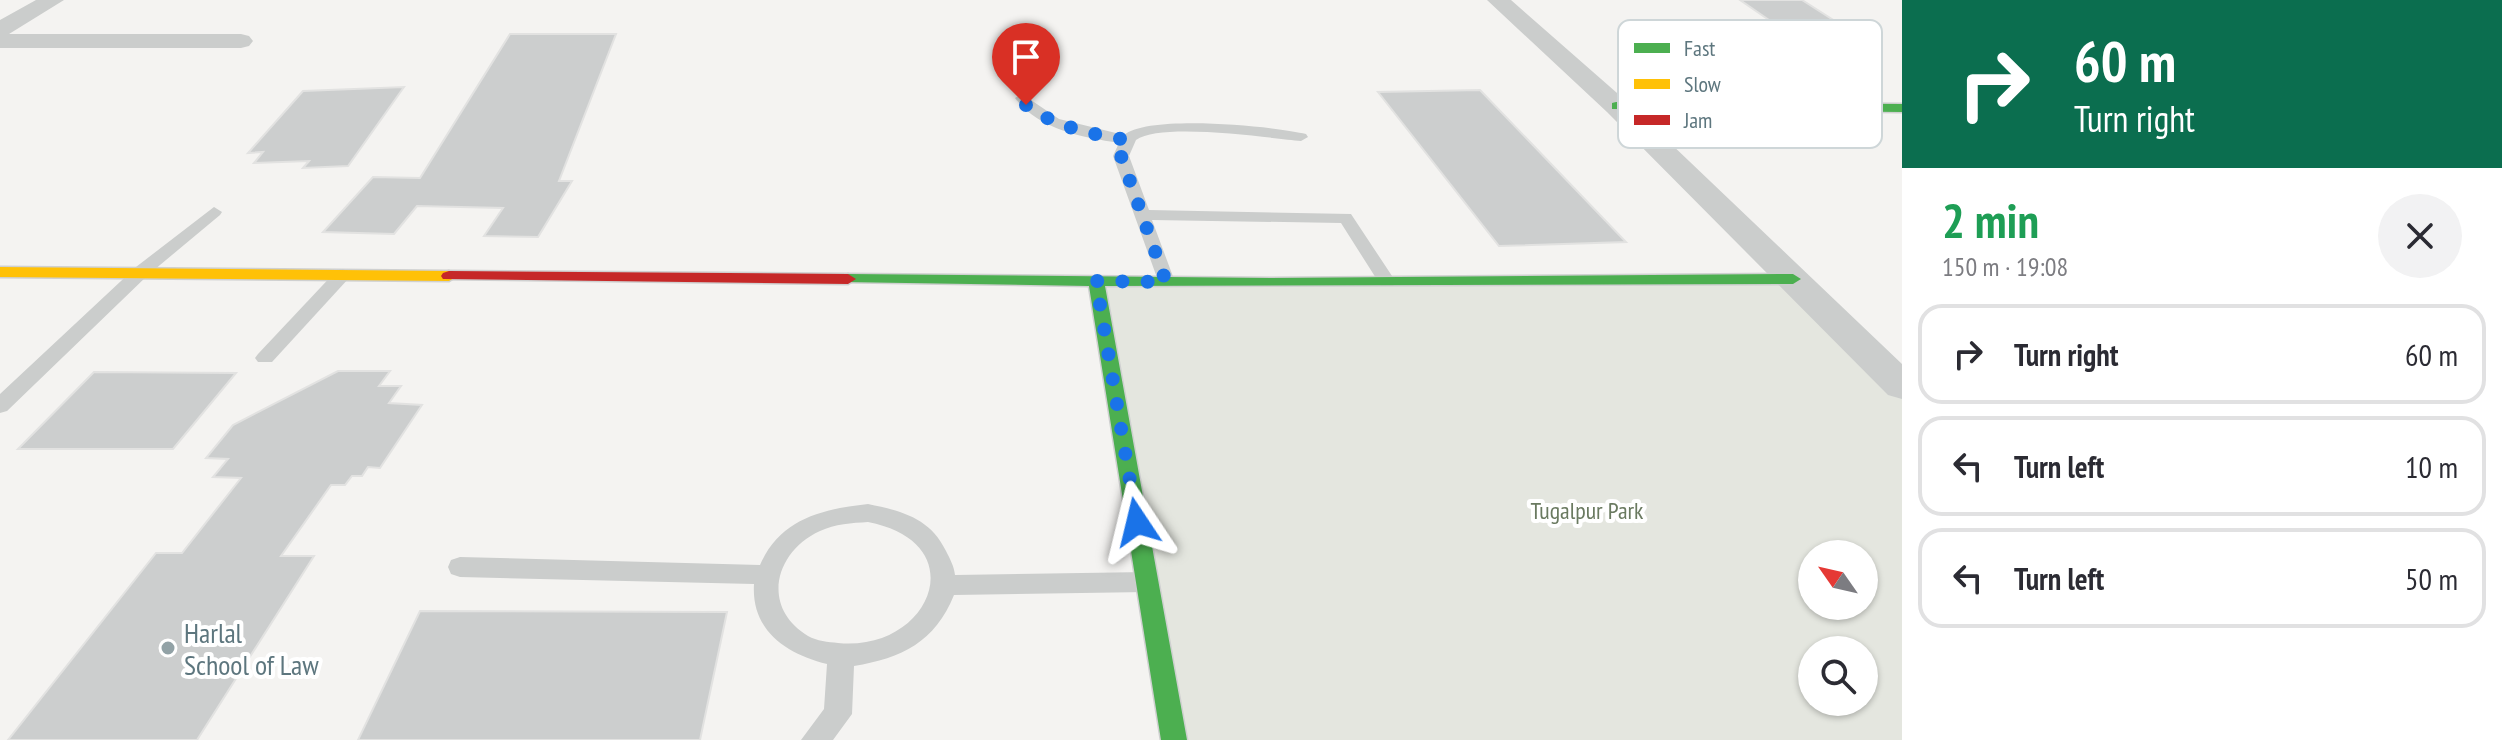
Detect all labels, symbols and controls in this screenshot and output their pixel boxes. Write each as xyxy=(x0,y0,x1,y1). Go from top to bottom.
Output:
legend xyxy=(1618,20,1882,148)
pin xyxy=(992,23,1060,105)
text: 60 m xyxy=(2074,25,2176,97)
icon: right xyxy=(1942,32,2046,136)
text: Fast xyxy=(1684,34,1715,62)
icon: arrive xyxy=(1004,35,1048,79)
text: Slow xyxy=(1684,70,1721,98)
text: Turn right xyxy=(2074,95,2195,142)
text: Jam xyxy=(1683,106,1712,134)
text: 2 min xyxy=(1942,189,2039,251)
button: close xyxy=(2378,194,2462,278)
text: 150 m · 19:08 xyxy=(1942,250,2068,283)
icon: right xyxy=(1946,332,1990,376)
text: Turn right xyxy=(2014,335,2118,374)
text: 60 m xyxy=(2405,335,2458,374)
icon: left xyxy=(1946,444,1990,488)
text: Turn left xyxy=(2014,447,2104,486)
text: 10 m xyxy=(2405,447,2458,486)
position arrow xyxy=(1095,480,1179,564)
park label: Tugalpur Park xyxy=(1531,495,1644,526)
north arrow xyxy=(1798,540,1878,620)
map controls xyxy=(1798,540,1878,716)
icon: left xyxy=(1946,556,1990,600)
text: Turn left xyxy=(2014,559,2104,598)
text: 50 m xyxy=(2405,559,2458,598)
place label: Harlal School of Law xyxy=(184,614,319,683)
button: search xyxy=(1798,636,1878,716)
marker: Harlal School of Law xyxy=(159,639,177,657)

